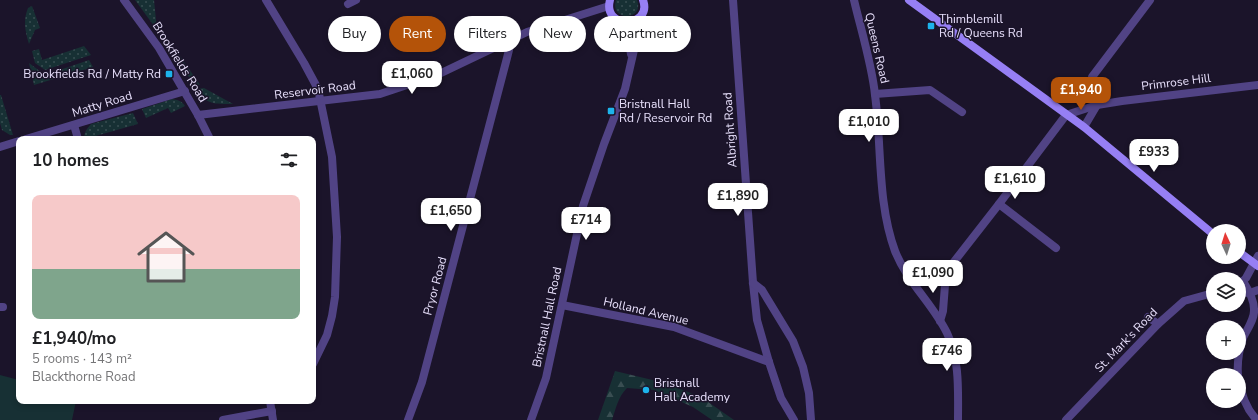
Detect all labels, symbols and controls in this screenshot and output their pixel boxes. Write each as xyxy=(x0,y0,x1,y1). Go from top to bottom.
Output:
street label: Queens Road xyxy=(861,11,893,85)
place label: Thimblemill Rd / Queens Rd xyxy=(939,11,1023,41)
chip: Buy xyxy=(328,16,381,52)
chip: Rent xyxy=(389,16,446,52)
chip: Filters xyxy=(454,16,521,52)
chip: New xyxy=(529,16,586,52)
chip: Apartment xyxy=(594,16,691,52)
street label: Brookfields Road xyxy=(149,19,211,105)
marker: Thimblemill Rd / Queens Rd xyxy=(926,21,936,31)
pin: £1,060 xyxy=(379,61,445,95)
text: £1,060 xyxy=(391,65,433,83)
place label: Brookfields Rd / Matty Rd xyxy=(23,66,161,82)
marker: Brookfields Rd / Matty Rd xyxy=(164,69,174,79)
street label: Primrose Hill xyxy=(1140,70,1212,94)
street label: Reservoir Road xyxy=(273,77,357,103)
pin: £1,940 xyxy=(1048,77,1114,111)
text: £1,940 xyxy=(1060,81,1102,99)
street label: Matty Road xyxy=(70,87,134,121)
street label: Albright Road xyxy=(719,92,741,168)
place label: Bristnall Hall Rd / Reservoir Rd xyxy=(619,96,712,126)
marker: Bristnall Hall Rd / Reservoir Rd xyxy=(606,106,616,116)
pin: £1,010 xyxy=(836,109,902,143)
text: £1,010 xyxy=(848,113,890,131)
pin: £933 xyxy=(1130,139,1178,173)
text: £933 xyxy=(1138,143,1170,161)
text: 10 homes xyxy=(32,149,109,172)
icon: filters xyxy=(278,149,300,171)
pin: £1,610 xyxy=(982,166,1048,200)
text: £1,610 xyxy=(994,170,1036,188)
pin: £1,890 xyxy=(705,183,771,217)
text: £1,890 xyxy=(717,187,759,205)
pin: £1,650 xyxy=(418,198,484,232)
text: £1,650 xyxy=(430,202,472,220)
pin: £714 xyxy=(562,207,610,241)
text: £714 xyxy=(570,211,602,229)
icon: home xyxy=(130,221,202,293)
north arrow xyxy=(1206,224,1246,264)
map controls xyxy=(1206,224,1246,408)
street label: Pryor Road xyxy=(419,255,451,317)
pin: £1,090 xyxy=(900,260,966,294)
text: £1,090 xyxy=(912,264,954,282)
street label: Bristnall Hall Road xyxy=(529,265,565,369)
button: layers xyxy=(1206,272,1246,312)
street label: Holland Avenue xyxy=(602,293,690,329)
street label: St. Mark's Road xyxy=(1091,304,1161,376)
button: + xyxy=(1206,320,1246,360)
text: £1,940/mo xyxy=(32,327,116,350)
pin: £746 xyxy=(923,338,971,372)
text: £746 xyxy=(931,342,963,360)
text: 5 rooms · 143 m² xyxy=(32,350,132,368)
text: Blackthorne Road xyxy=(32,368,136,386)
button: − xyxy=(1206,368,1246,408)
place label: Bristnall Hall Academy xyxy=(654,375,731,405)
marker: Bristnall Hall Academy xyxy=(641,385,651,395)

